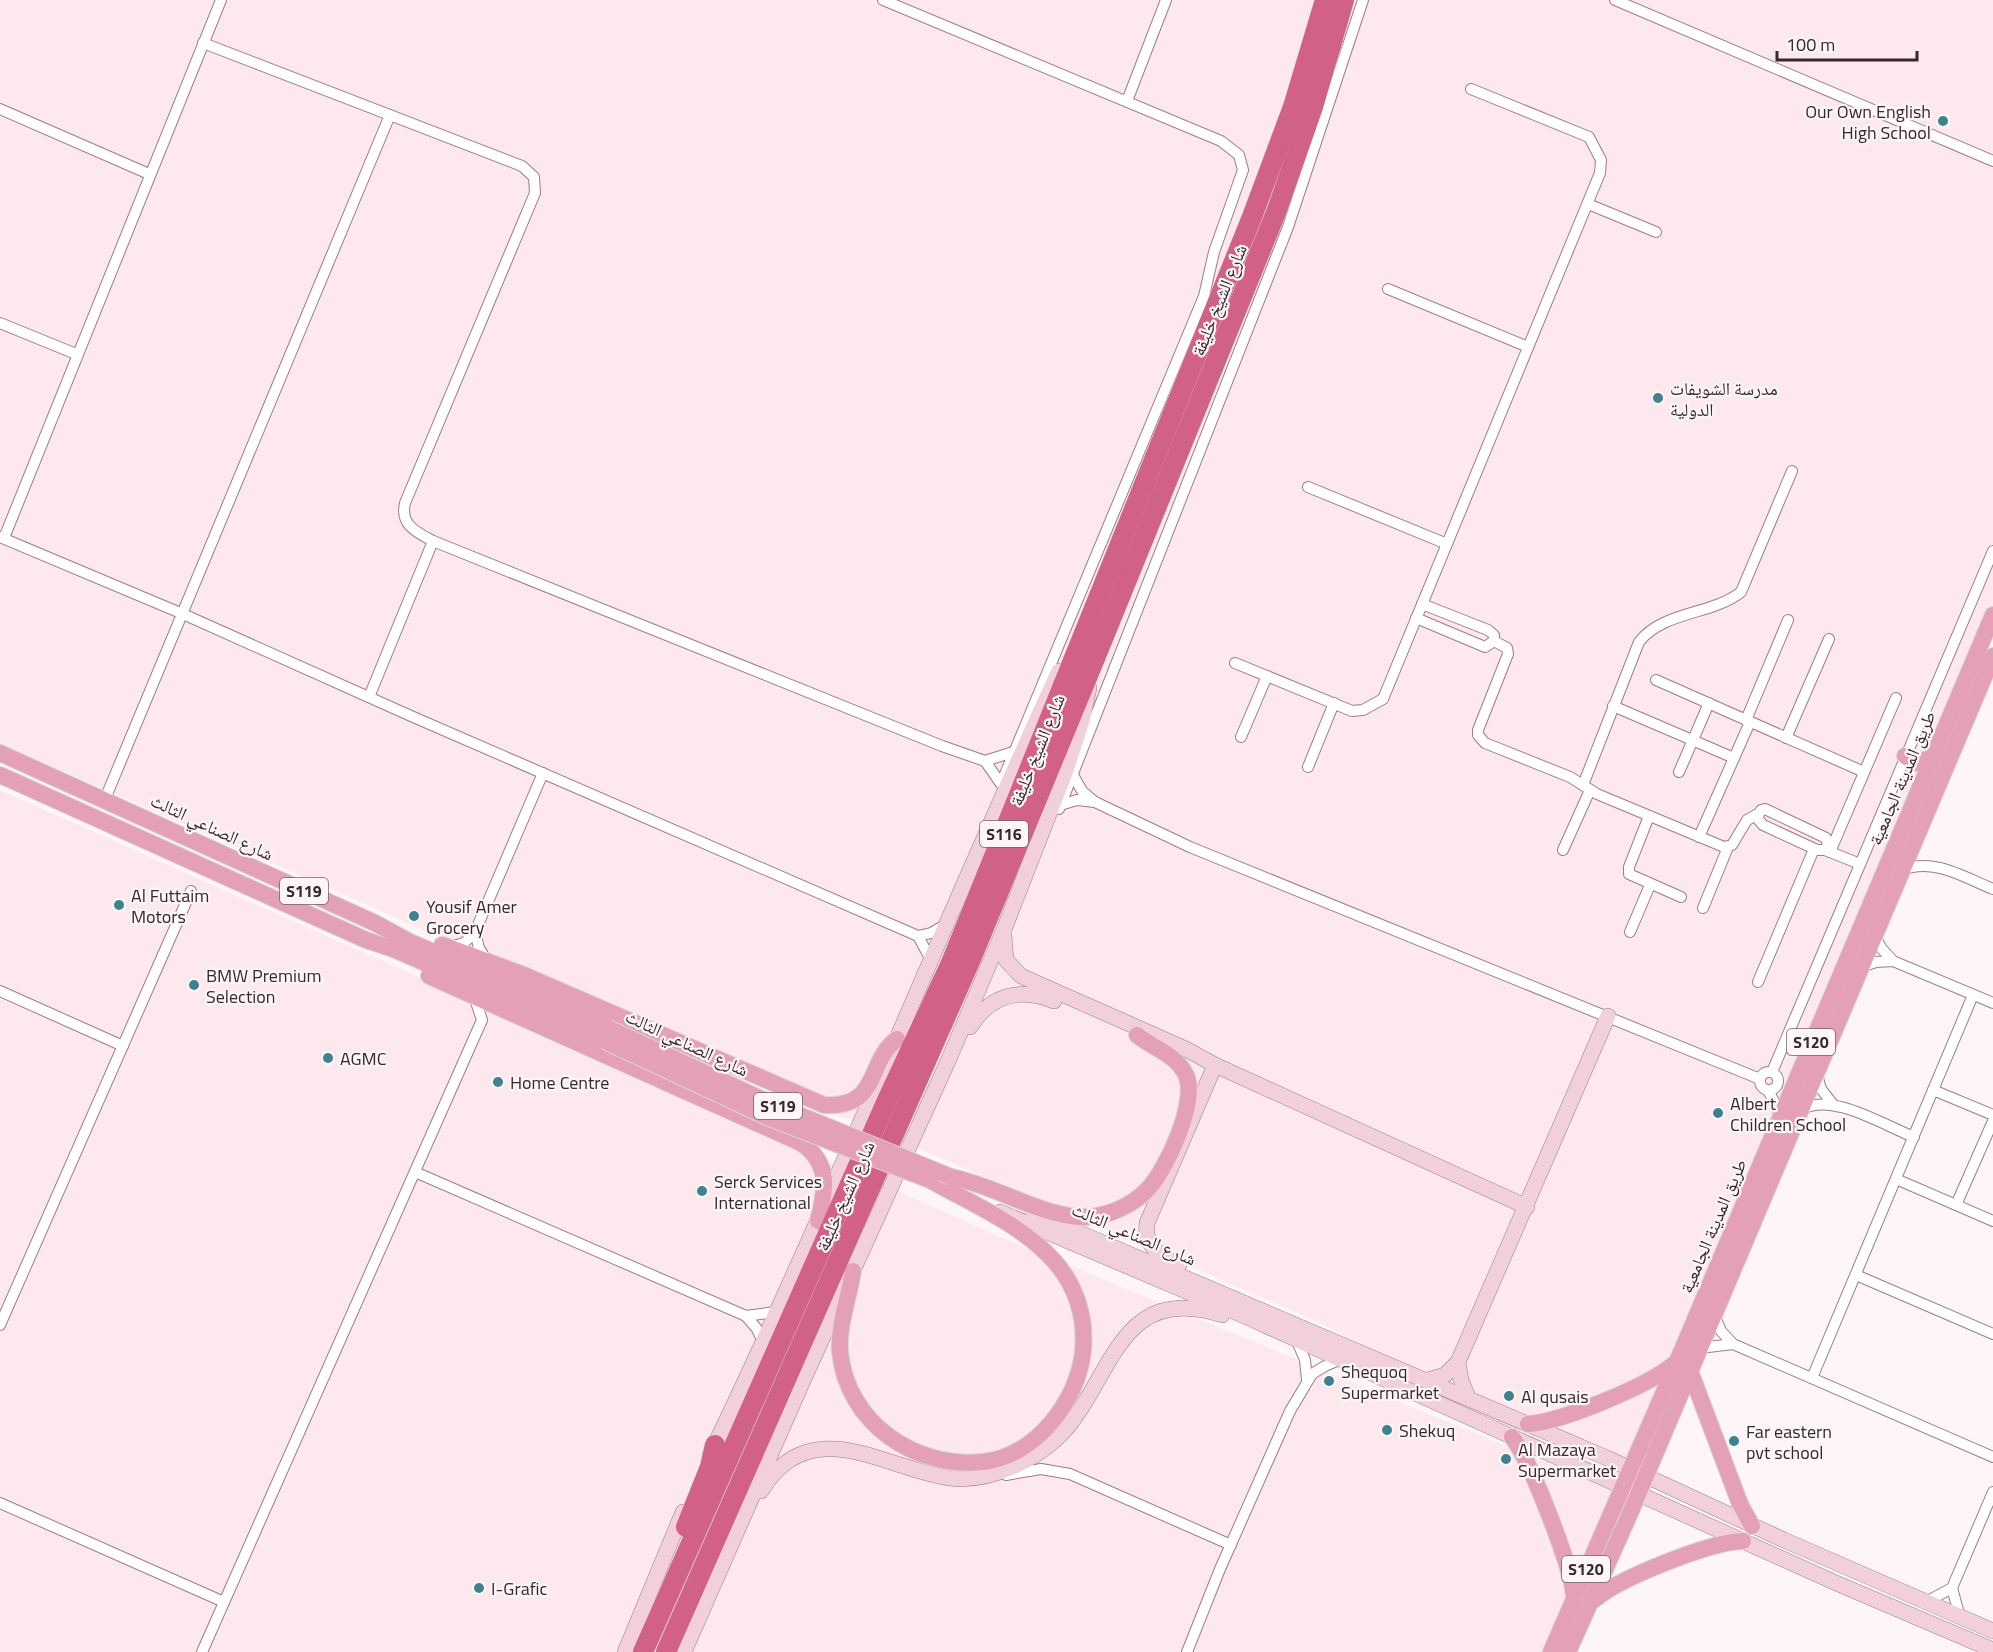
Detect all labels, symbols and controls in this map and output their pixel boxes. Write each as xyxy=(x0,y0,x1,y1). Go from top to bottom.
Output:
scale bar xyxy=(1777,24,1916,62)
text: 100 m xyxy=(1786,31,1835,58)
place label: Our Own English High School xyxy=(1805,98,1931,146)
marker: Our Own English High School xyxy=(1936,114,1950,128)
street label: شارع الشيخ خليفة xyxy=(1184,240,1254,360)
place label: مدرسة الشويفات الدولية xyxy=(1670,375,1778,423)
marker: مدرسة الشويفات الدولية xyxy=(1651,391,1665,405)
street label: شارع الشيخ خليفة xyxy=(1002,690,1072,810)
street label: طريق المدينة الجامعية xyxy=(1862,707,1942,849)
street label: شارع الصناعي الثالث xyxy=(145,787,278,869)
road number: S116 xyxy=(980,821,1028,847)
road number: S119 xyxy=(280,878,328,904)
place label: Al Futtaim Motors xyxy=(131,882,209,930)
place label: Yousif Amer Grocery xyxy=(426,893,517,941)
marker: Al Futtaim Motors xyxy=(112,898,126,912)
marker: Yousif Amer Grocery xyxy=(407,909,421,923)
place label: BMW Premium Selection xyxy=(206,962,322,1010)
marker: BMW Premium Selection xyxy=(187,978,201,992)
street label: شارع الصناعي الثالث xyxy=(620,1003,753,1085)
road number: S120 xyxy=(1787,1029,1835,1055)
place label: AGMC xyxy=(340,1045,387,1072)
marker: AGMC xyxy=(321,1051,335,1065)
place label: Home Centre xyxy=(510,1069,609,1096)
marker: Home Centre xyxy=(491,1075,505,1089)
place label: Albert Children School xyxy=(1730,1090,1846,1138)
road number: S119 xyxy=(754,1093,802,1119)
marker: Albert Children School xyxy=(1711,1106,1725,1120)
street label: شارع الشيخ خليفة xyxy=(809,1137,881,1255)
street label: طريق المدينة الجامعية xyxy=(1673,1155,1753,1297)
place label: Serck Services International xyxy=(714,1168,822,1216)
marker: Serck Services International xyxy=(695,1184,709,1198)
street label: شارع الصناعي الثالث xyxy=(1067,1196,1201,1274)
place label: Shequoq Supermarket xyxy=(1341,1358,1440,1406)
marker: Shequoq Supermarket xyxy=(1322,1374,1336,1388)
place label: Al qusais xyxy=(1521,1383,1589,1410)
marker: Al qusais xyxy=(1502,1389,1516,1403)
place label: Shekuq xyxy=(1399,1417,1455,1444)
place label: Far eastern pvt school xyxy=(1746,1418,1832,1466)
marker: Shekuq xyxy=(1380,1423,1394,1437)
marker: Far eastern pvt school xyxy=(1727,1434,1741,1448)
place label: Al Mazaya Supermarket xyxy=(1518,1436,1617,1484)
marker: Al Mazaya Supermarket xyxy=(1499,1452,1513,1466)
road number: S120 xyxy=(1562,1556,1610,1582)
place label: I-Grafic xyxy=(491,1575,548,1602)
marker: I-Grafic xyxy=(472,1581,486,1595)

